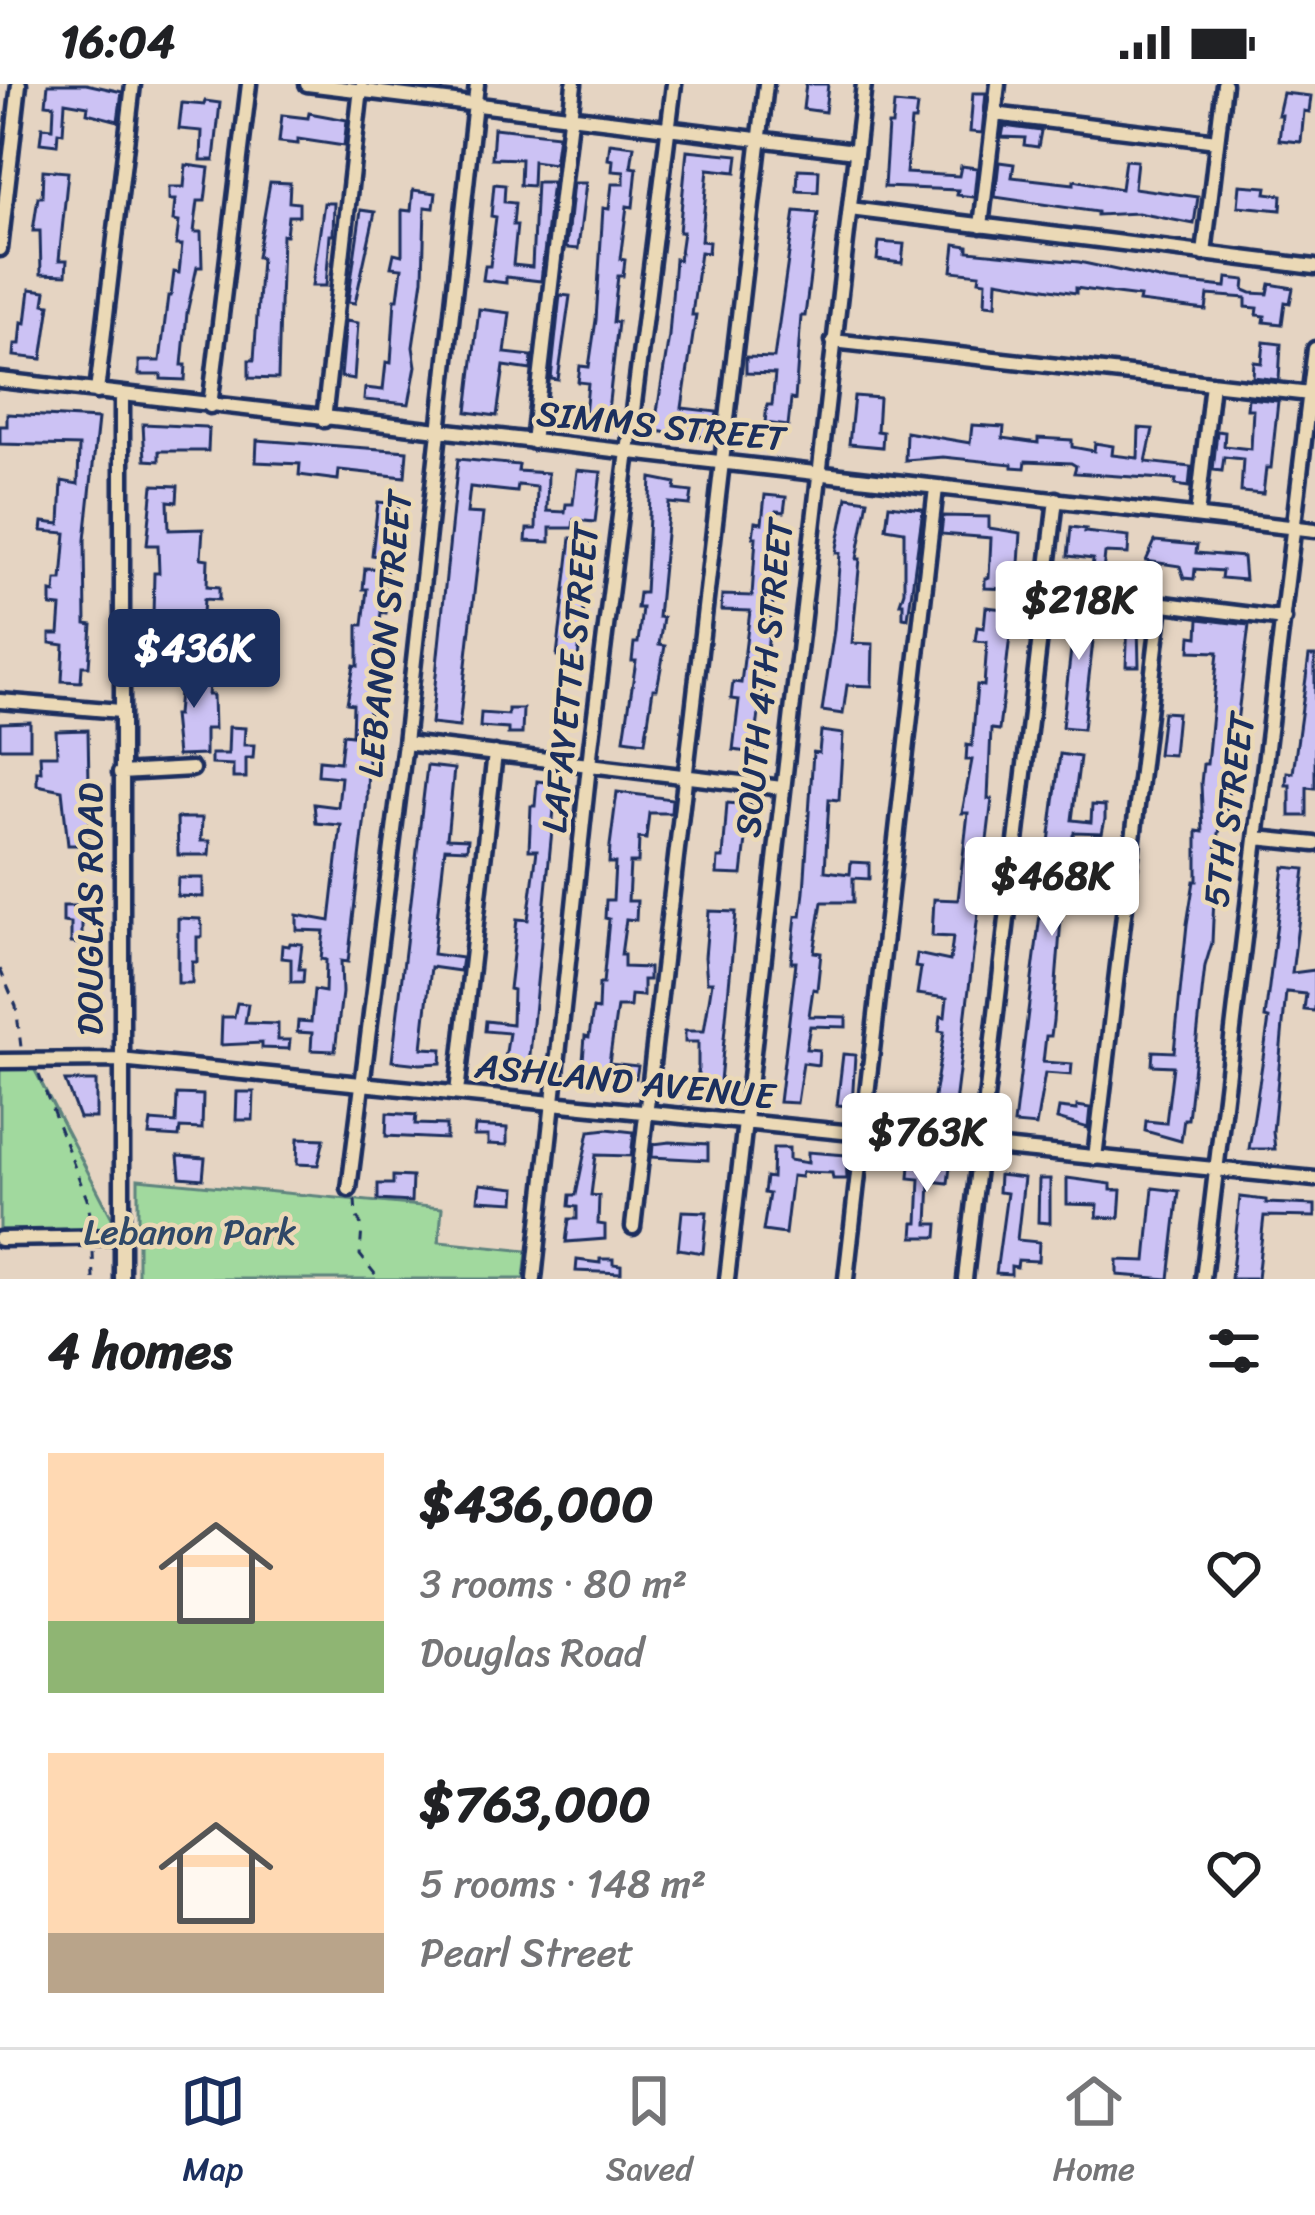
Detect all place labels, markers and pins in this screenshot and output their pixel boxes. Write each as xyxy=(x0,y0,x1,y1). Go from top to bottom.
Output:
pin: $218K xyxy=(995,561,1163,663)
pin: $436K xyxy=(110,609,278,711)
pin: $468K xyxy=(968,837,1136,939)
pin: $763K xyxy=(843,1093,1011,1195)

